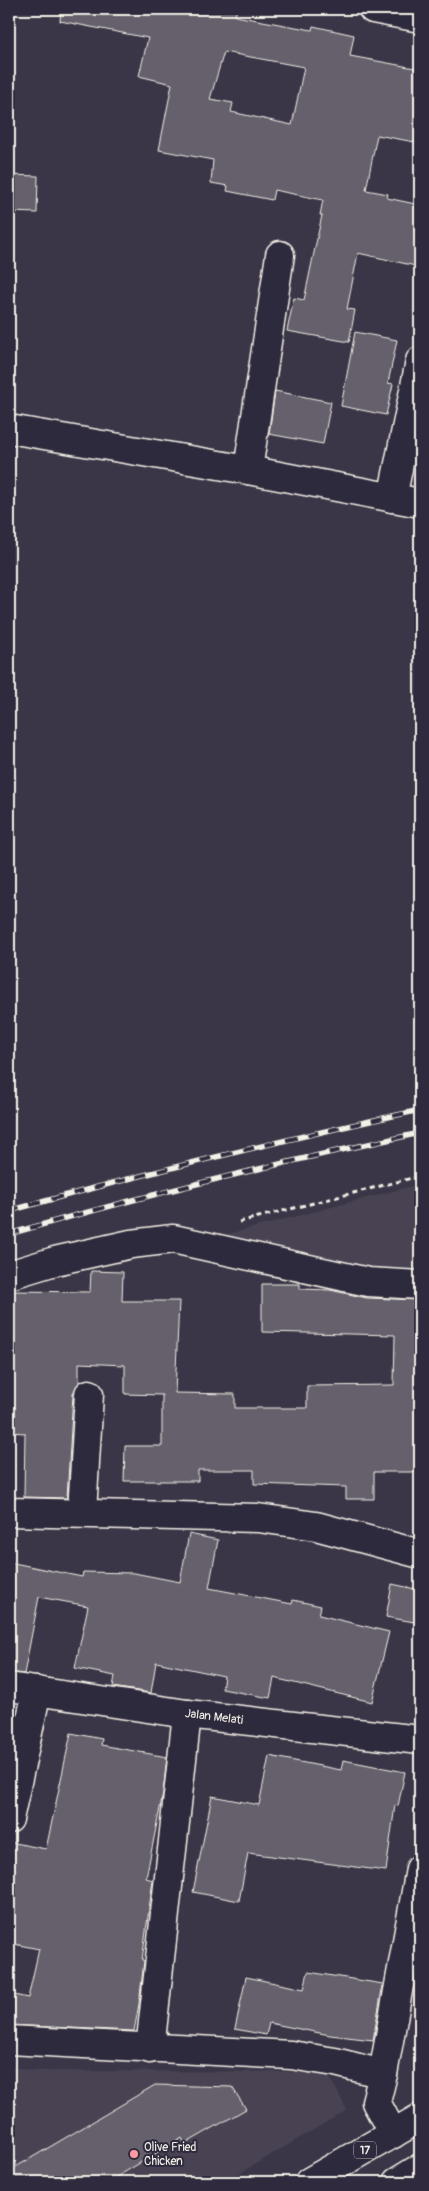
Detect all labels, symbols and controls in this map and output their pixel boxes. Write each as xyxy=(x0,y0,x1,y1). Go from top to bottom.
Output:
street label: Jalan Melati xyxy=(184,1706,244,1728)
place label: Olive Fried Chicken xyxy=(144,2140,196,2169)
road number: 17 xyxy=(354,2142,376,2158)
marker: Olive Fried Chicken xyxy=(128,2148,140,2160)

